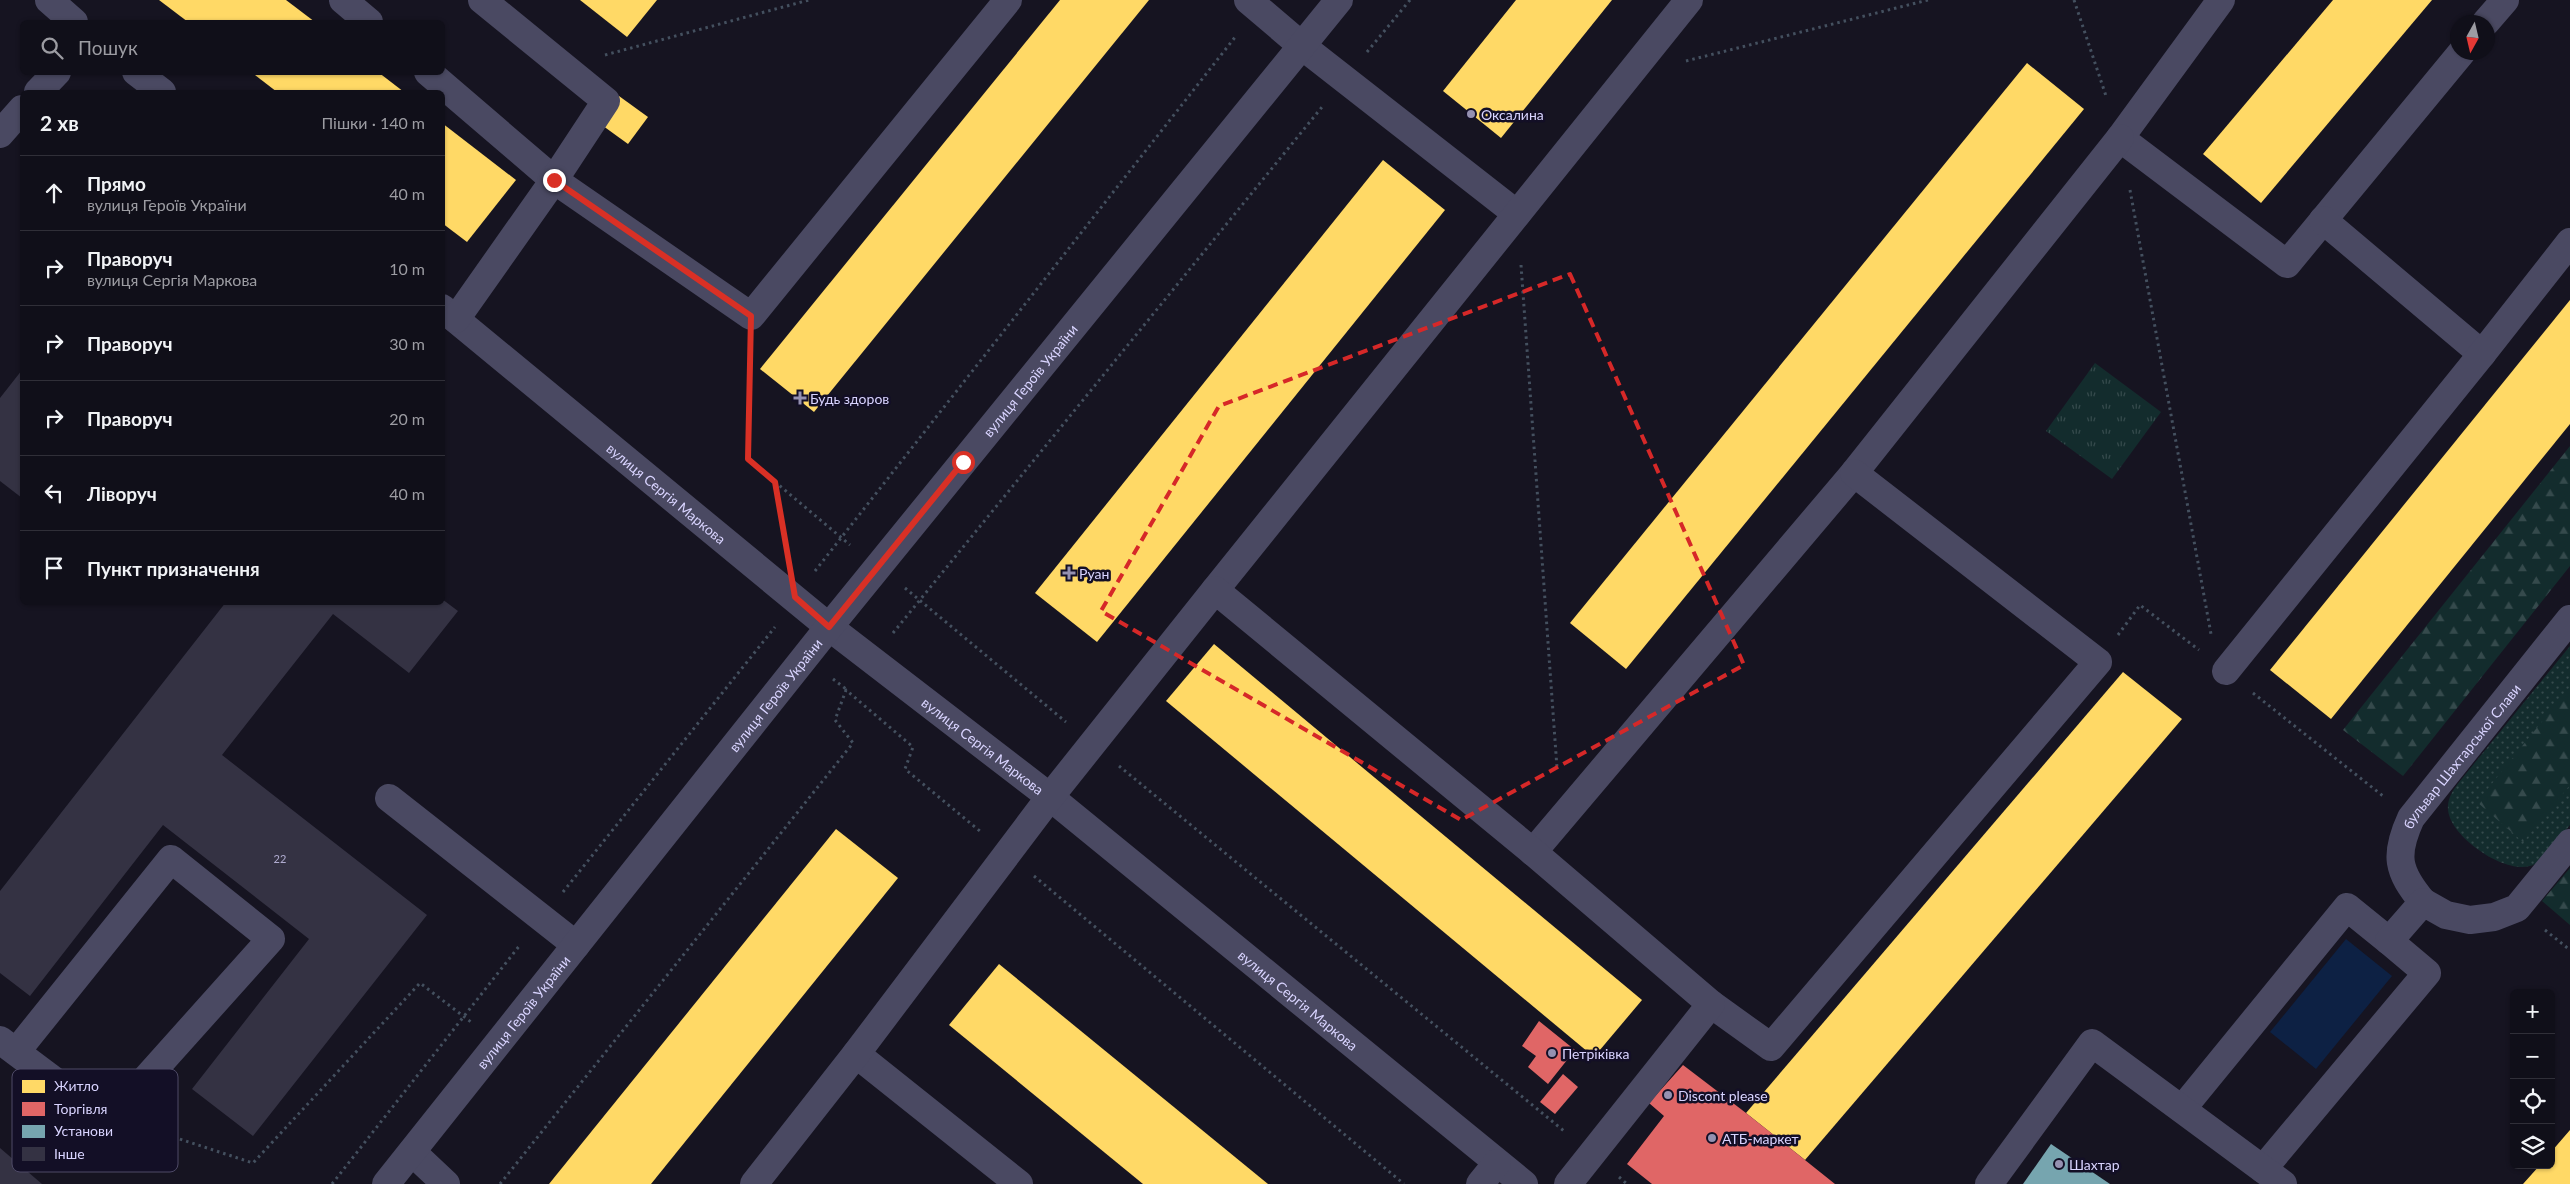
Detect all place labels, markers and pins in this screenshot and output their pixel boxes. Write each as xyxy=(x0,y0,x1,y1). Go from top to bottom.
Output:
place label: Оксалина xyxy=(1481,106,1544,123)
marker: Оксалина xyxy=(1465,108,1477,120)
place label: Будь здоров xyxy=(810,390,889,407)
marker: Будь здоров xyxy=(794,392,806,404)
place label: Руан xyxy=(1079,565,1109,582)
marker: Руан xyxy=(1063,567,1075,579)
place label: Петріківка xyxy=(1562,1045,1629,1062)
marker: Петріківка xyxy=(1546,1047,1558,1059)
place label: Discont please xyxy=(1678,1087,1768,1104)
marker: Discont please xyxy=(1662,1089,1674,1101)
place label: АТБ-маркет xyxy=(1722,1130,1799,1147)
marker: АТБ-маркет xyxy=(1706,1132,1718,1144)
place label: Шахтар xyxy=(2069,1156,2120,1173)
marker: Шахтар xyxy=(2053,1158,2065,1170)

